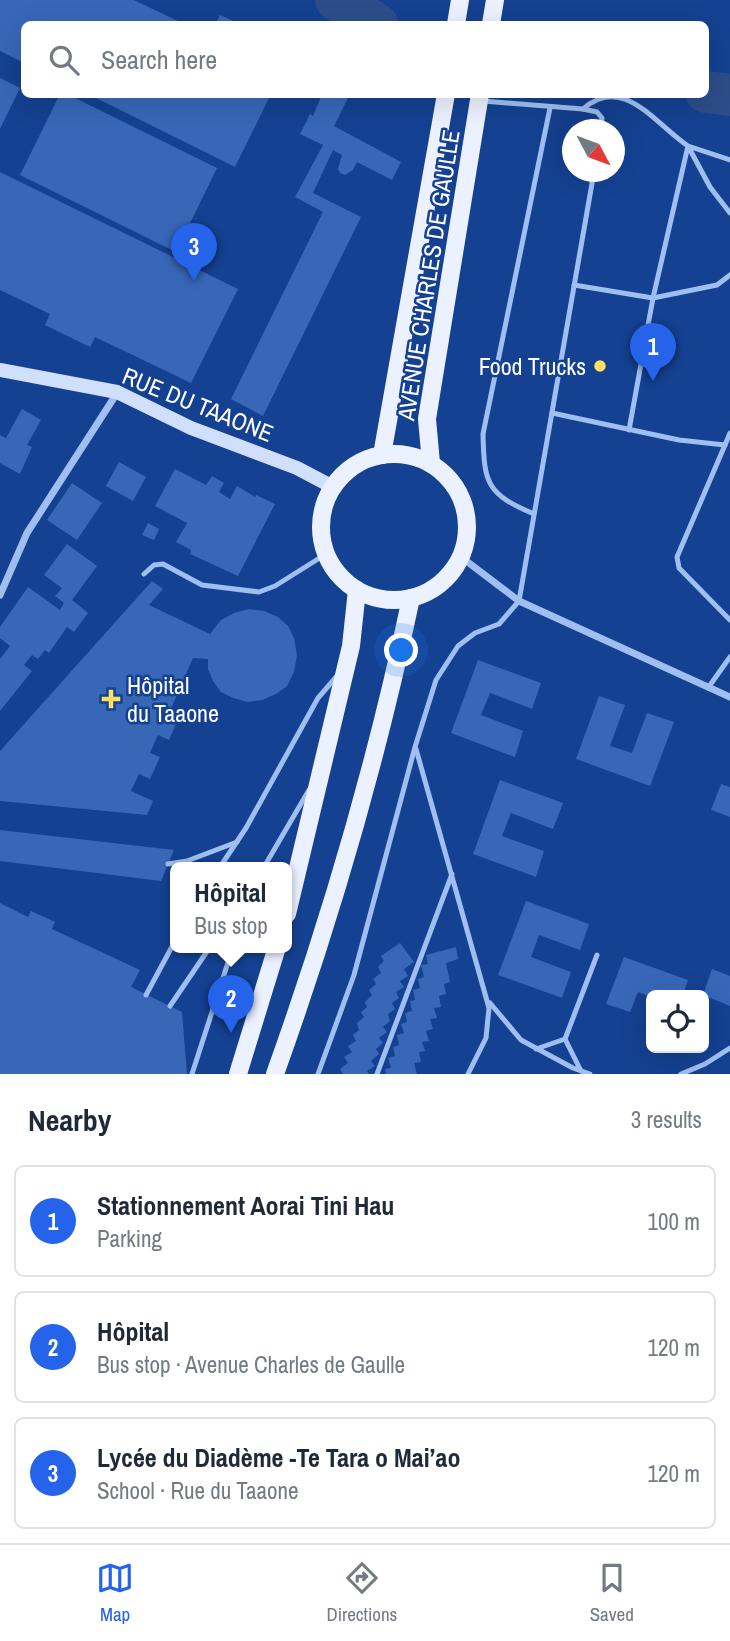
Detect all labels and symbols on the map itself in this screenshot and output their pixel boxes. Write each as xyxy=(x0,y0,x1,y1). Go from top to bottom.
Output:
north arrow xyxy=(562,119,625,182)
street label: AVENUE CHARLES DE GAULLE xyxy=(389,127,467,424)
pin: 3 xyxy=(171,223,217,281)
pin: 1 xyxy=(630,323,676,381)
place label: Food Trucks xyxy=(479,350,586,382)
marker: Food Trucks xyxy=(592,358,608,374)
street label: RUE DU TAAONE xyxy=(118,359,278,449)
your location xyxy=(384,633,418,667)
place label: Hôpital du Taaone xyxy=(127,669,219,729)
marker: Hôpital du Taaone xyxy=(101,689,121,709)
pin: 2 xyxy=(208,975,254,1033)

